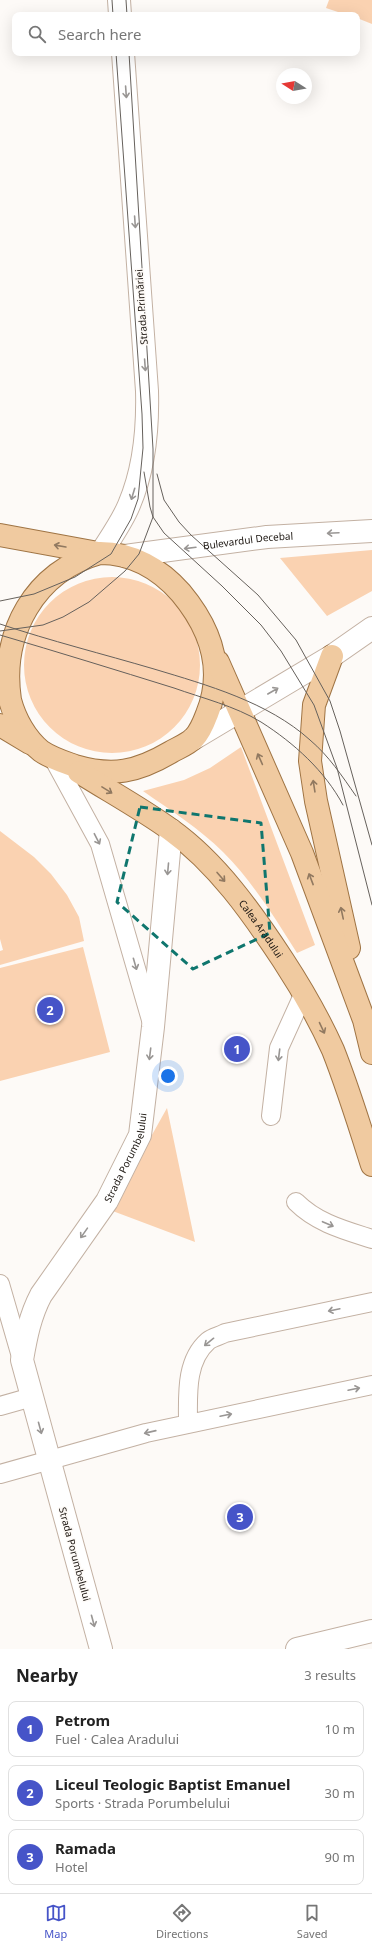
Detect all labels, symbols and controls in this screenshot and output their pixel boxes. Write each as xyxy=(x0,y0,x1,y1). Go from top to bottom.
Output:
search box xyxy=(12,12,360,56)
icon: search xyxy=(26,23,48,45)
text: Search here xyxy=(58,24,141,44)
north arrow xyxy=(276,68,312,104)
one-way arrow xyxy=(122,85,129,98)
one-way arrow xyxy=(131,215,138,228)
street label: Strada Primăriei xyxy=(131,269,151,345)
one-way arrow xyxy=(141,358,149,371)
one-way arrow xyxy=(129,487,136,500)
street label: Bulevardul Decebal xyxy=(202,529,293,553)
one-way arrow xyxy=(327,529,340,537)
one-way arrow xyxy=(54,542,67,550)
one-way arrow xyxy=(184,544,197,552)
one-way arrow xyxy=(267,686,279,694)
one-way arrow xyxy=(256,753,264,765)
one-way arrow xyxy=(310,780,318,793)
one-way arrow xyxy=(101,786,112,794)
one-way arrow xyxy=(94,833,102,845)
one-way arrow xyxy=(164,862,172,875)
one-way arrow xyxy=(216,872,225,882)
one-way arrow xyxy=(307,873,315,885)
street label: Calea Aradului xyxy=(236,897,287,960)
one-way arrow xyxy=(337,907,345,920)
one-way arrow xyxy=(132,957,139,970)
pin: 2 xyxy=(37,995,63,1025)
one-way arrow xyxy=(319,1022,327,1034)
pin: 1 xyxy=(224,1034,250,1064)
one-way arrow xyxy=(146,1047,154,1060)
one-way arrow xyxy=(275,1048,283,1061)
your location xyxy=(158,1066,178,1086)
street label: Strada Porumbelului xyxy=(100,1112,150,1205)
one-way arrow xyxy=(321,1220,333,1228)
one-way arrow xyxy=(80,1228,88,1239)
one-way arrow xyxy=(328,1307,341,1315)
one-way arrow xyxy=(204,1338,214,1347)
one-way arrow xyxy=(347,1384,360,1392)
one-way arrow xyxy=(219,1411,232,1419)
one-way arrow xyxy=(37,1421,45,1434)
one-way arrow xyxy=(144,1429,157,1436)
pin: 3 xyxy=(227,1502,253,1532)
street label: Strada Porumbelului xyxy=(56,1506,94,1602)
one-way arrow xyxy=(90,1614,97,1627)
text: Nearby xyxy=(16,1664,78,1687)
text: 3 results xyxy=(304,1666,356,1684)
text: Petrom xyxy=(55,1710,110,1730)
text: 1 xyxy=(26,1720,34,1738)
text: 10 m xyxy=(325,1720,355,1738)
text: Fuel · Calea Aradului xyxy=(55,1730,179,1748)
text: Liceul Teologic Baptist Emanuel xyxy=(55,1774,290,1794)
text: 2 xyxy=(26,1784,34,1802)
text: 30 m xyxy=(325,1784,355,1802)
text: Sports · Strada Porumbelului xyxy=(55,1794,230,1812)
text: Ramada xyxy=(55,1838,116,1858)
text: 3 xyxy=(26,1848,34,1866)
text: 90 m xyxy=(325,1848,355,1866)
text: Hotel xyxy=(55,1858,88,1876)
tab: Map xyxy=(44,1902,67,1941)
tab: Directions xyxy=(156,1902,208,1941)
tab: Saved xyxy=(297,1902,328,1941)

